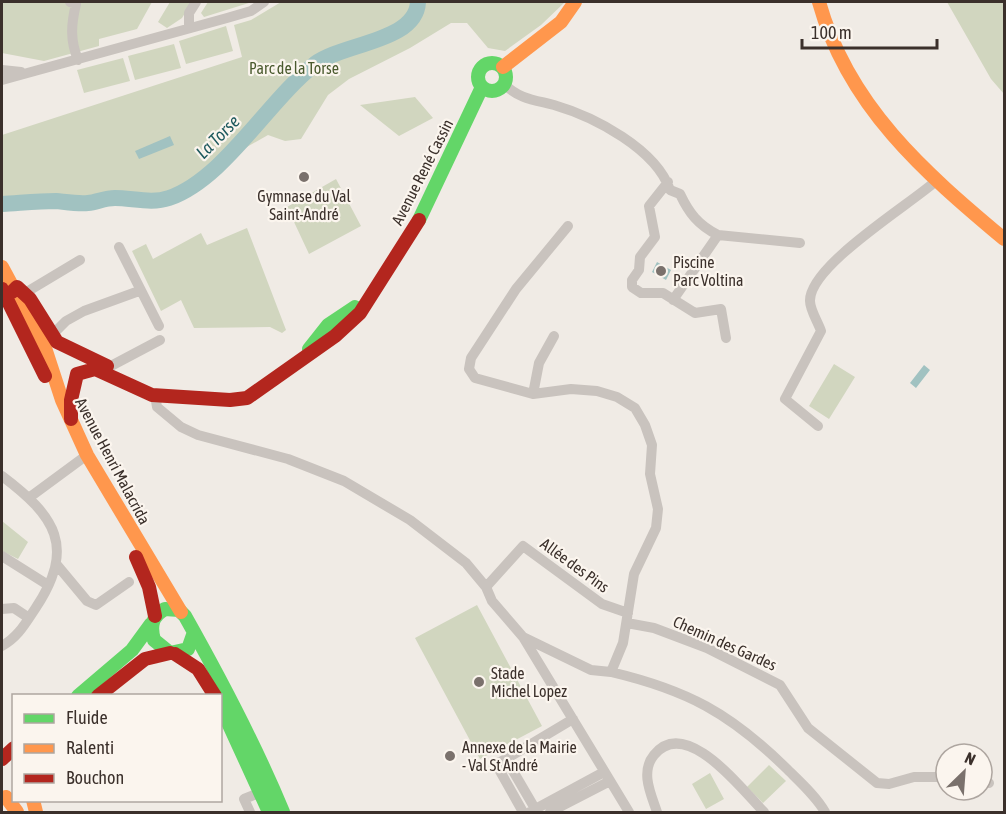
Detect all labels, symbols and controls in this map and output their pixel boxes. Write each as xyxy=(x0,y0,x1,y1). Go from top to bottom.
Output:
scale bar xyxy=(802,12,937,50)
text: 100 m xyxy=(811,22,852,43)
park label: Parc de la Torse xyxy=(249,59,339,77)
water label: La Torse xyxy=(192,111,244,163)
street label: Avenue René Cassin xyxy=(388,116,456,228)
marker: Gymnase du Val Saint-André xyxy=(297,170,311,184)
place label: Gymnase du Val Saint-André xyxy=(257,187,351,223)
place label: Piscine Parc Voltina xyxy=(673,253,743,289)
marker: Piscine Parc Voltina xyxy=(654,264,668,278)
street label: Avenue Henri Malacrida xyxy=(72,395,154,527)
street label: Allée des Pins xyxy=(537,534,613,596)
street label: Chemin des Gardes xyxy=(671,612,780,674)
place label: Stade Michel Lopez xyxy=(491,664,567,701)
marker: Stade Michel Lopez xyxy=(472,675,486,689)
legend xyxy=(12,694,222,802)
text: Fluide xyxy=(66,707,108,728)
text: Ralenti xyxy=(66,737,114,758)
place label: Annexe de la Mairie - Val St André xyxy=(462,738,577,774)
north arrow xyxy=(934,742,994,802)
text: N xyxy=(962,748,978,769)
marker: Annexe de la Mairie - Val St André xyxy=(443,749,457,763)
text: Bouchon xyxy=(66,767,124,788)

